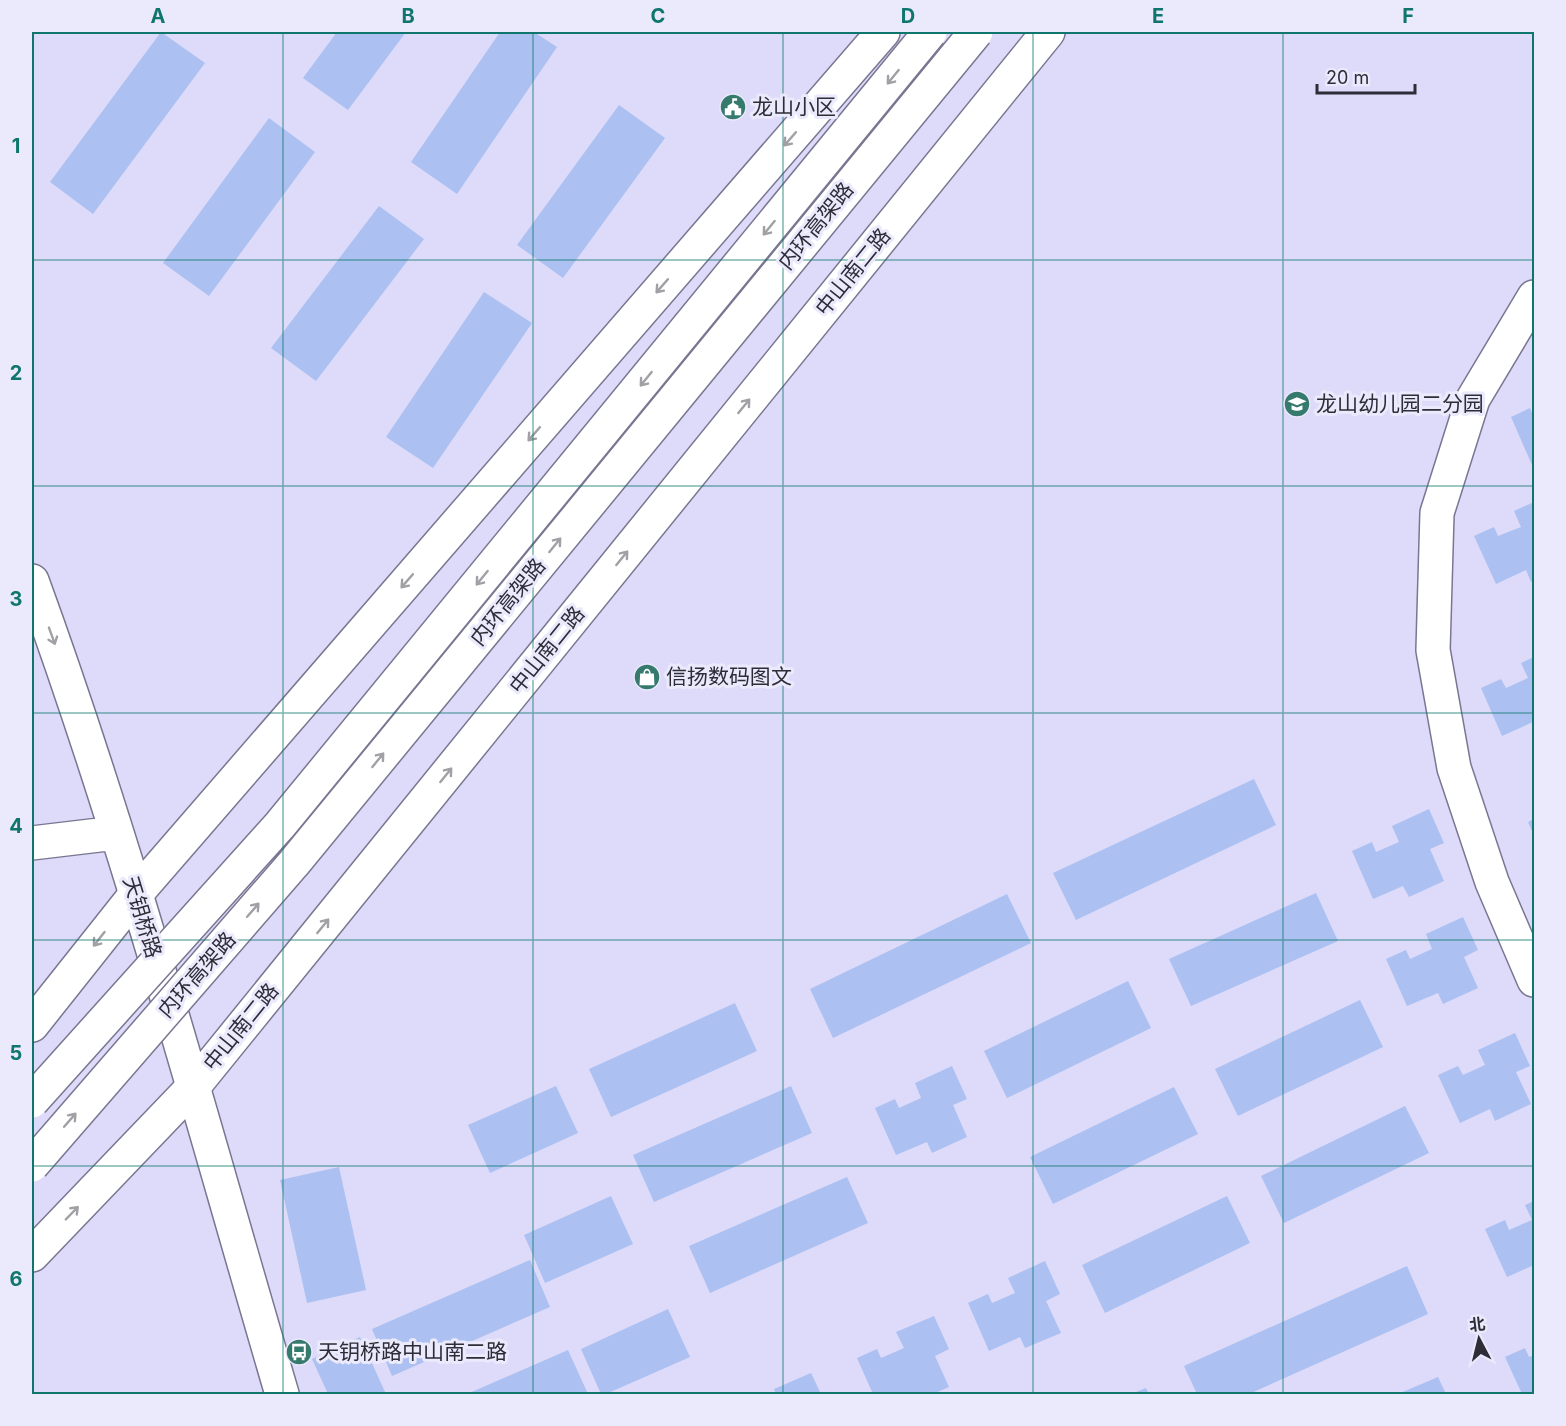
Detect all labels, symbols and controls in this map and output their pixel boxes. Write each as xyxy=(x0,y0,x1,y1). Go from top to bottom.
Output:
text: A xyxy=(151,4,166,28)
text: B xyxy=(401,4,415,28)
text: C xyxy=(651,4,665,28)
text: D xyxy=(901,4,915,28)
text: E xyxy=(1152,4,1164,28)
text: F xyxy=(1402,4,1414,28)
scale bar xyxy=(1317,57,1414,95)
text: 20 m xyxy=(1326,67,1369,88)
one-way arrow xyxy=(886,69,899,85)
public building icon: 龙山小区 xyxy=(718,92,748,122)
place label: 龙山小区 xyxy=(752,94,836,119)
one-way arrow xyxy=(783,131,797,146)
text: 1 xyxy=(12,134,20,158)
street label: 内环高架路 xyxy=(773,177,858,274)
one-way arrow xyxy=(762,220,776,235)
street label: 中山南二路 xyxy=(810,223,895,320)
one-way arrow xyxy=(655,279,669,294)
text: 2 xyxy=(10,361,22,385)
one-way arrow xyxy=(639,370,652,386)
school or university icon: 龙山幼儿园二分园 xyxy=(1282,389,1312,419)
place label: 龙山幼儿园二分园 xyxy=(1316,391,1484,416)
one-way arrow xyxy=(738,399,751,415)
one-way arrow xyxy=(528,426,541,442)
one-way arrow xyxy=(548,537,561,553)
one-way arrow xyxy=(615,550,628,566)
street label: 内环高架路 xyxy=(465,553,550,650)
one-way arrow xyxy=(475,570,489,585)
one-way arrow xyxy=(400,573,414,588)
text: 3 xyxy=(10,587,22,611)
street label: 中山南二路 xyxy=(504,601,589,698)
one-way arrow xyxy=(47,626,58,644)
shop icon: 信扬数码图文 xyxy=(632,662,662,692)
place label: 信扬数码图文 xyxy=(666,664,792,689)
one-way arrow xyxy=(371,753,385,768)
one-way arrow xyxy=(439,767,452,783)
text: 4 xyxy=(9,814,23,838)
street label: 天钥桥路 xyxy=(118,873,167,961)
one-way arrow xyxy=(246,903,260,918)
one-way arrow xyxy=(316,919,330,934)
street label: 内环高架路 xyxy=(153,927,240,1022)
one-way arrow xyxy=(93,931,106,947)
street label: 中山南二路 xyxy=(198,978,283,1075)
text: 5 xyxy=(10,1041,22,1065)
one-way arrow xyxy=(63,1113,77,1128)
one-way arrow xyxy=(65,1206,79,1221)
text: 6 xyxy=(10,1267,23,1291)
north arrow xyxy=(1449,1309,1509,1369)
text: 北 xyxy=(1468,1313,1486,1335)
bus stop icon: 天钥桥路中山南二路 xyxy=(284,1337,314,1367)
place label: 天钥桥路中山南二路 xyxy=(318,1339,507,1364)

